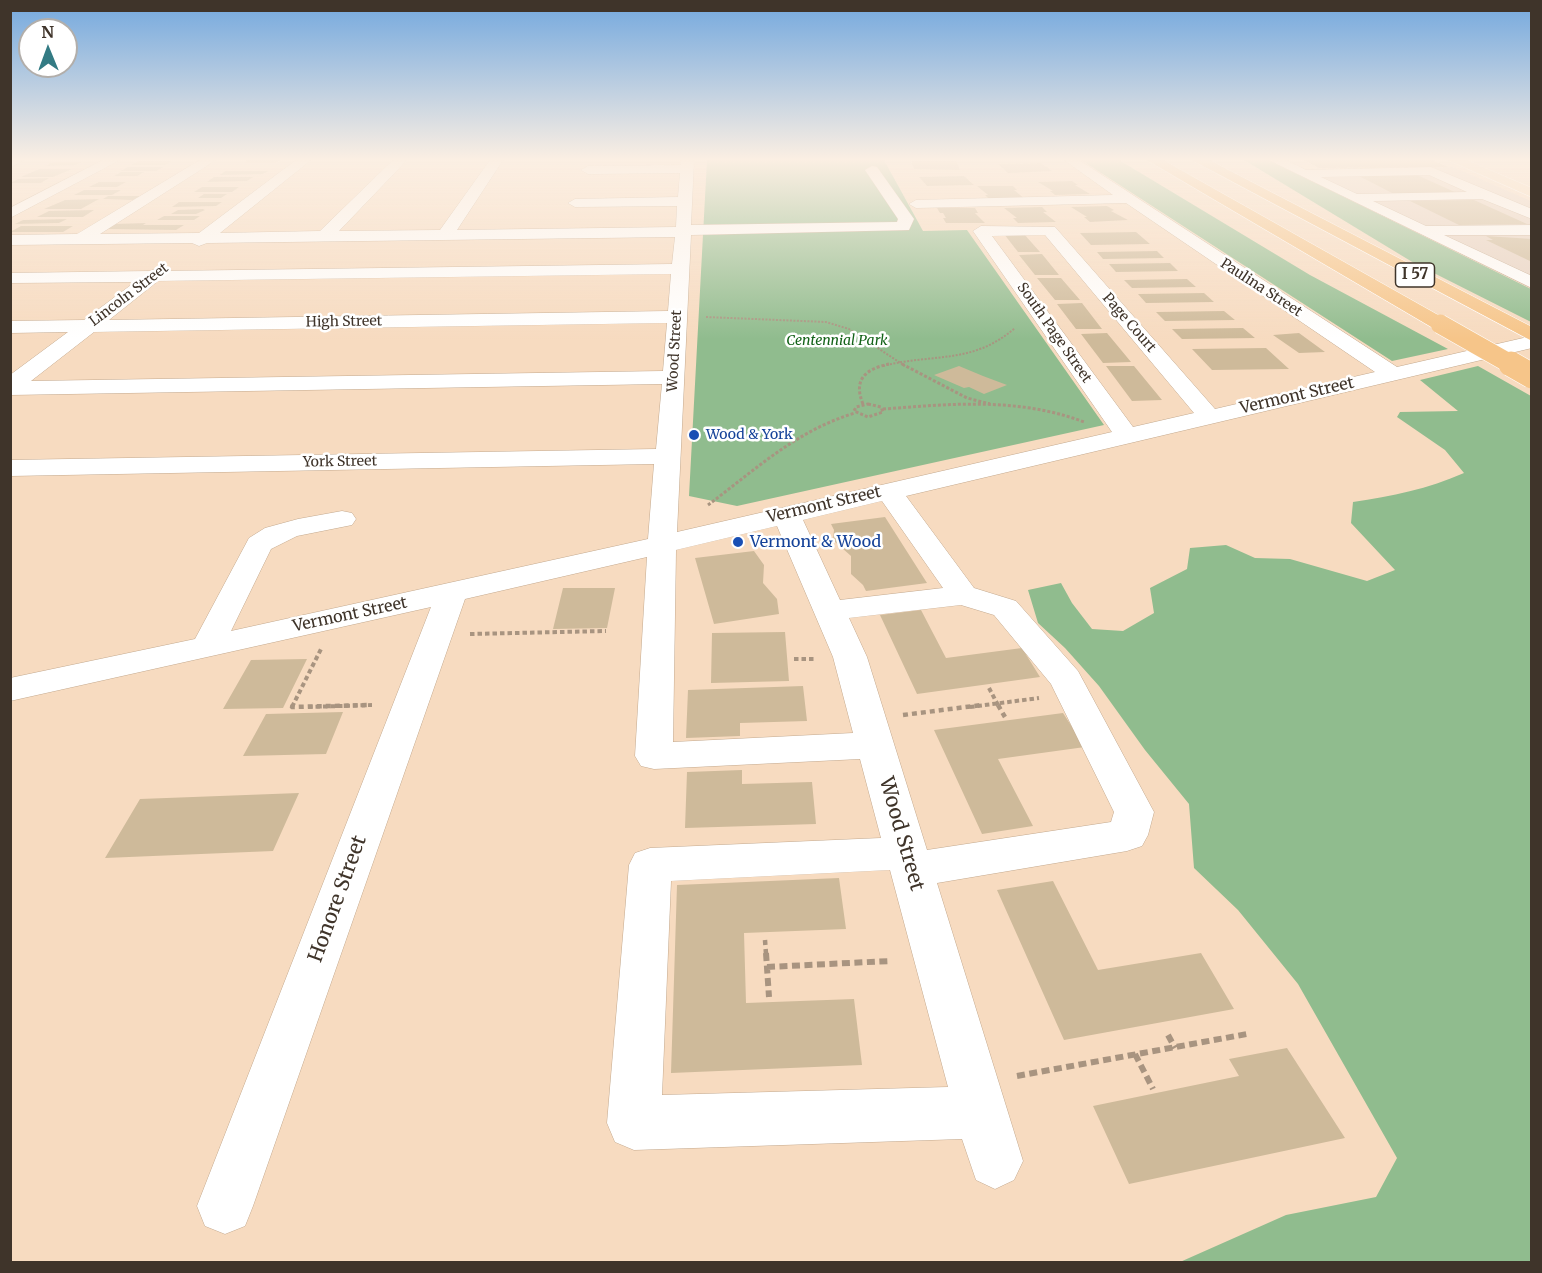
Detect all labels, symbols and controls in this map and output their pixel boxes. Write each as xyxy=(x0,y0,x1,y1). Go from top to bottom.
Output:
north arrow xyxy=(18,18,78,78)
text: N xyxy=(41,22,54,42)
street label: Paulina Street xyxy=(1217,255,1305,321)
street label: Lincoln Street xyxy=(86,260,172,330)
road number: I 57 xyxy=(1396,263,1434,287)
street label: South Page Street xyxy=(1013,280,1095,386)
street label: Page Court xyxy=(1099,290,1159,356)
street label: Wood Street xyxy=(664,310,686,392)
street label: High Street xyxy=(306,313,382,331)
park label: Centennial Park xyxy=(786,333,888,349)
street label: Vermont Street xyxy=(1238,374,1356,418)
place label: Wood & York xyxy=(706,427,793,443)
marker: Wood & York xyxy=(687,428,701,442)
street label: York Street xyxy=(303,453,377,471)
street label: Vermont Street xyxy=(765,483,883,527)
place label: Vermont & Wood xyxy=(750,532,881,552)
marker: Vermont & Wood xyxy=(731,535,745,549)
street label: Vermont Street xyxy=(291,593,409,637)
street label: Wood Street xyxy=(873,774,929,894)
street label: Honore Street xyxy=(304,832,372,966)

